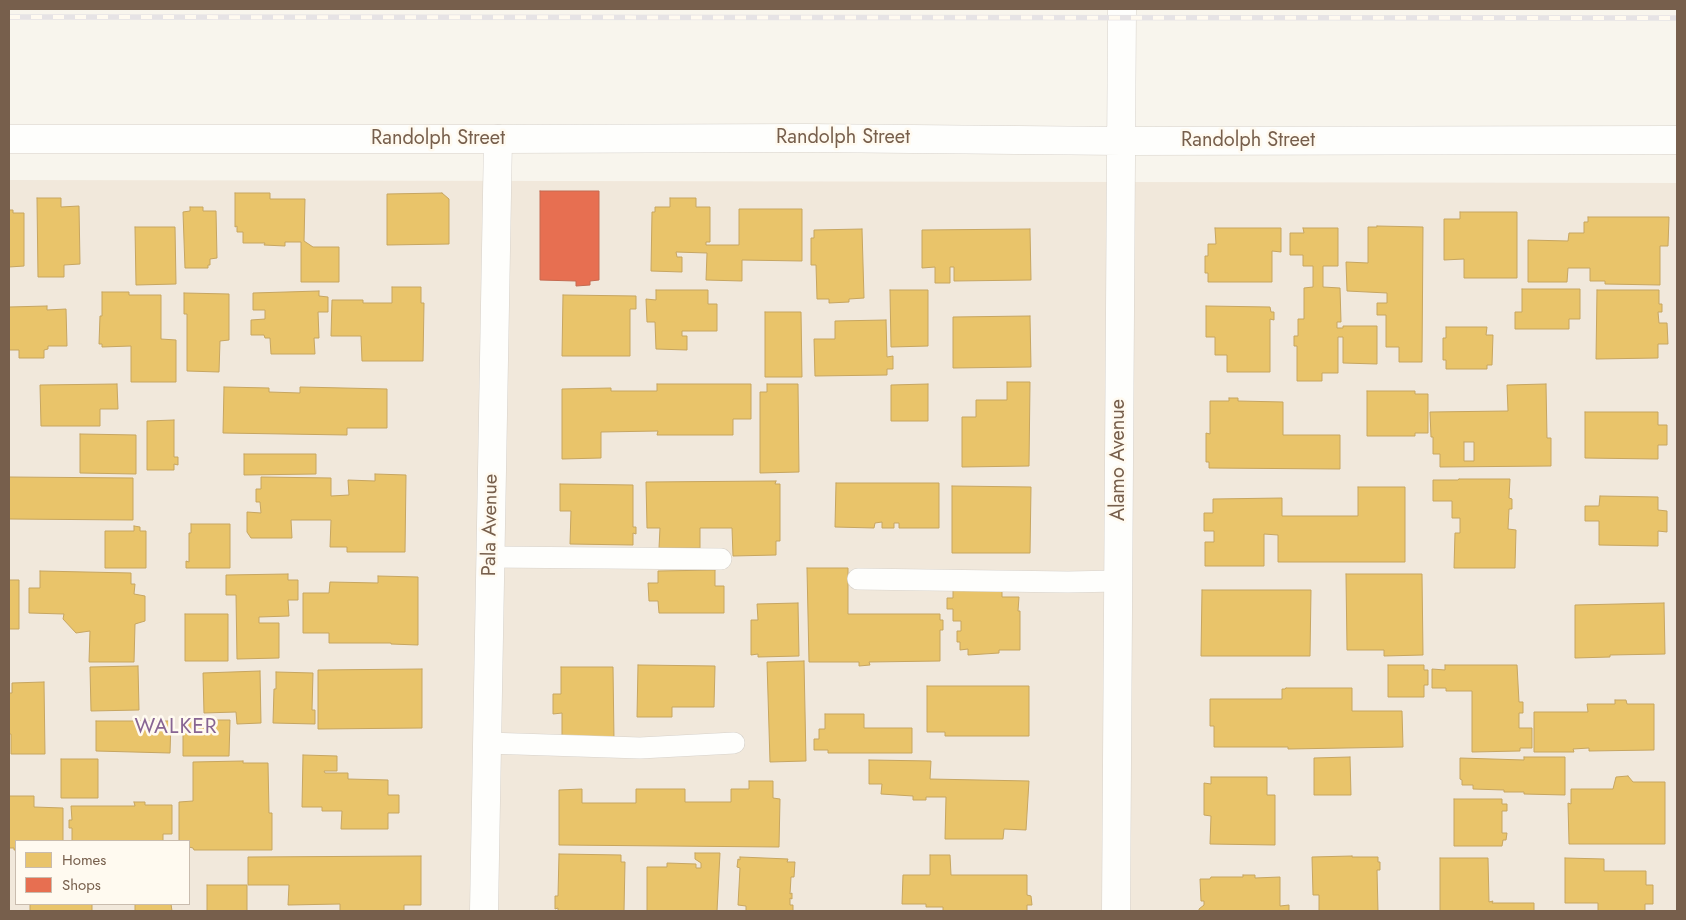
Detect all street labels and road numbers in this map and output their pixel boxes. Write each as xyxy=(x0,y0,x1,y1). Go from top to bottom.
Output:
street label: Randolph Street xyxy=(776,126,910,150)
street label: Randolph Street xyxy=(371,127,505,151)
street label: Randolph Street xyxy=(1181,129,1315,153)
street label: Alamo Avenue xyxy=(1107,399,1131,521)
street label: Pala Avenue xyxy=(478,474,504,576)

